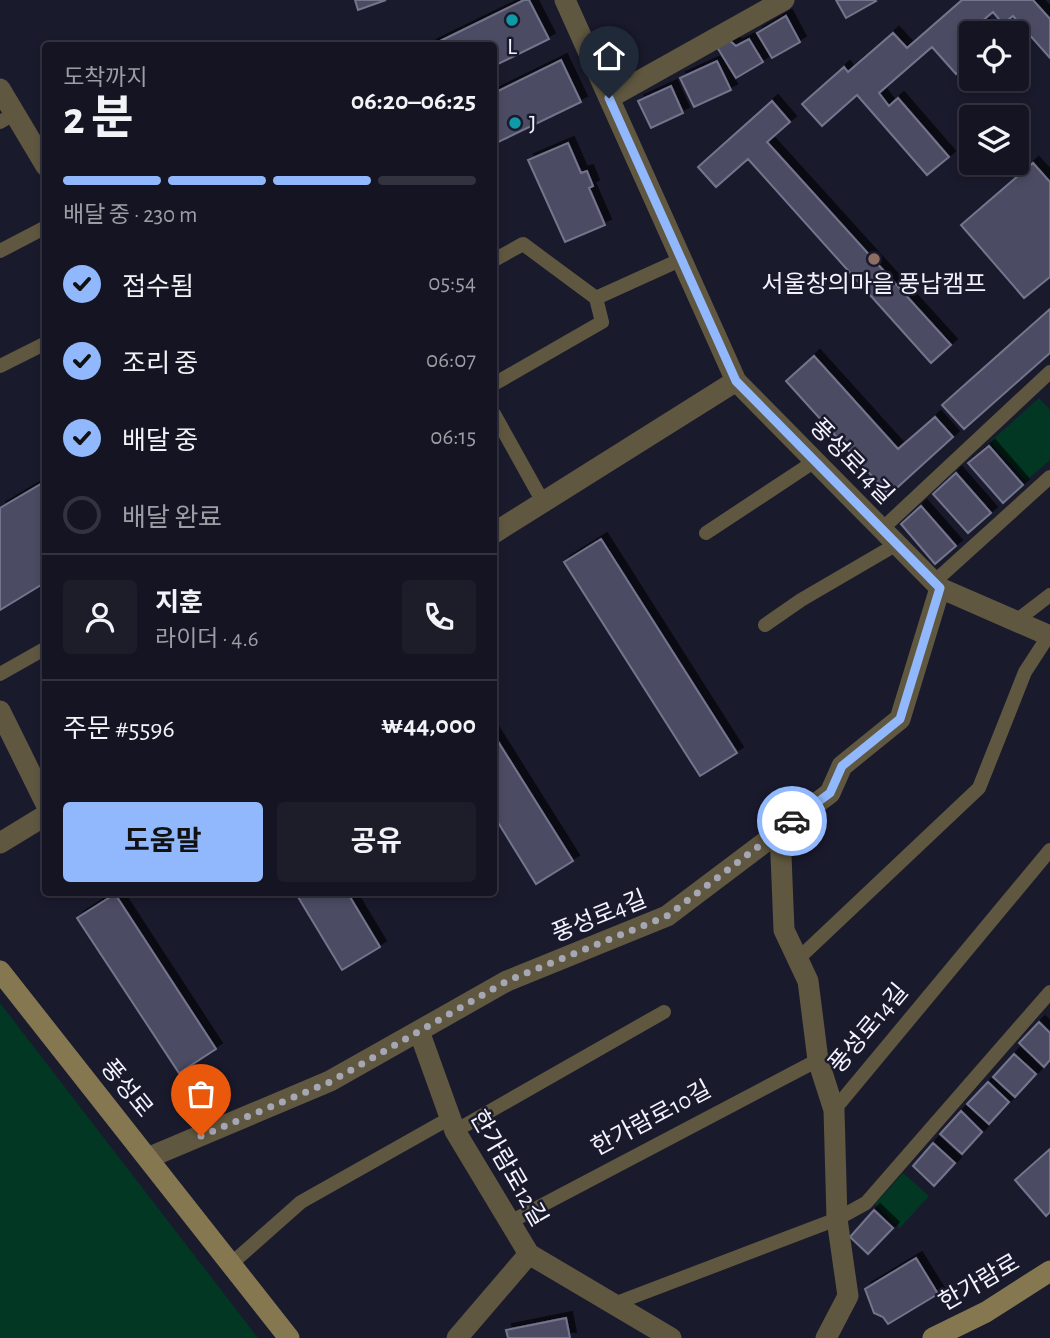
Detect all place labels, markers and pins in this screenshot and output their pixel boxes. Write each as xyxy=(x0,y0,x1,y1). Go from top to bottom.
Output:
marker: L xyxy=(504,12,520,28)
pin xyxy=(579,26,639,98)
place label: L xyxy=(507,35,517,59)
place label: J xyxy=(529,112,536,136)
marker: J xyxy=(507,115,523,131)
marker: 서울창의마을 풍납캠프 xyxy=(866,251,882,267)
place label: 서울창의마을 풍납캠프 xyxy=(762,272,986,297)
pin xyxy=(171,1064,231,1136)

